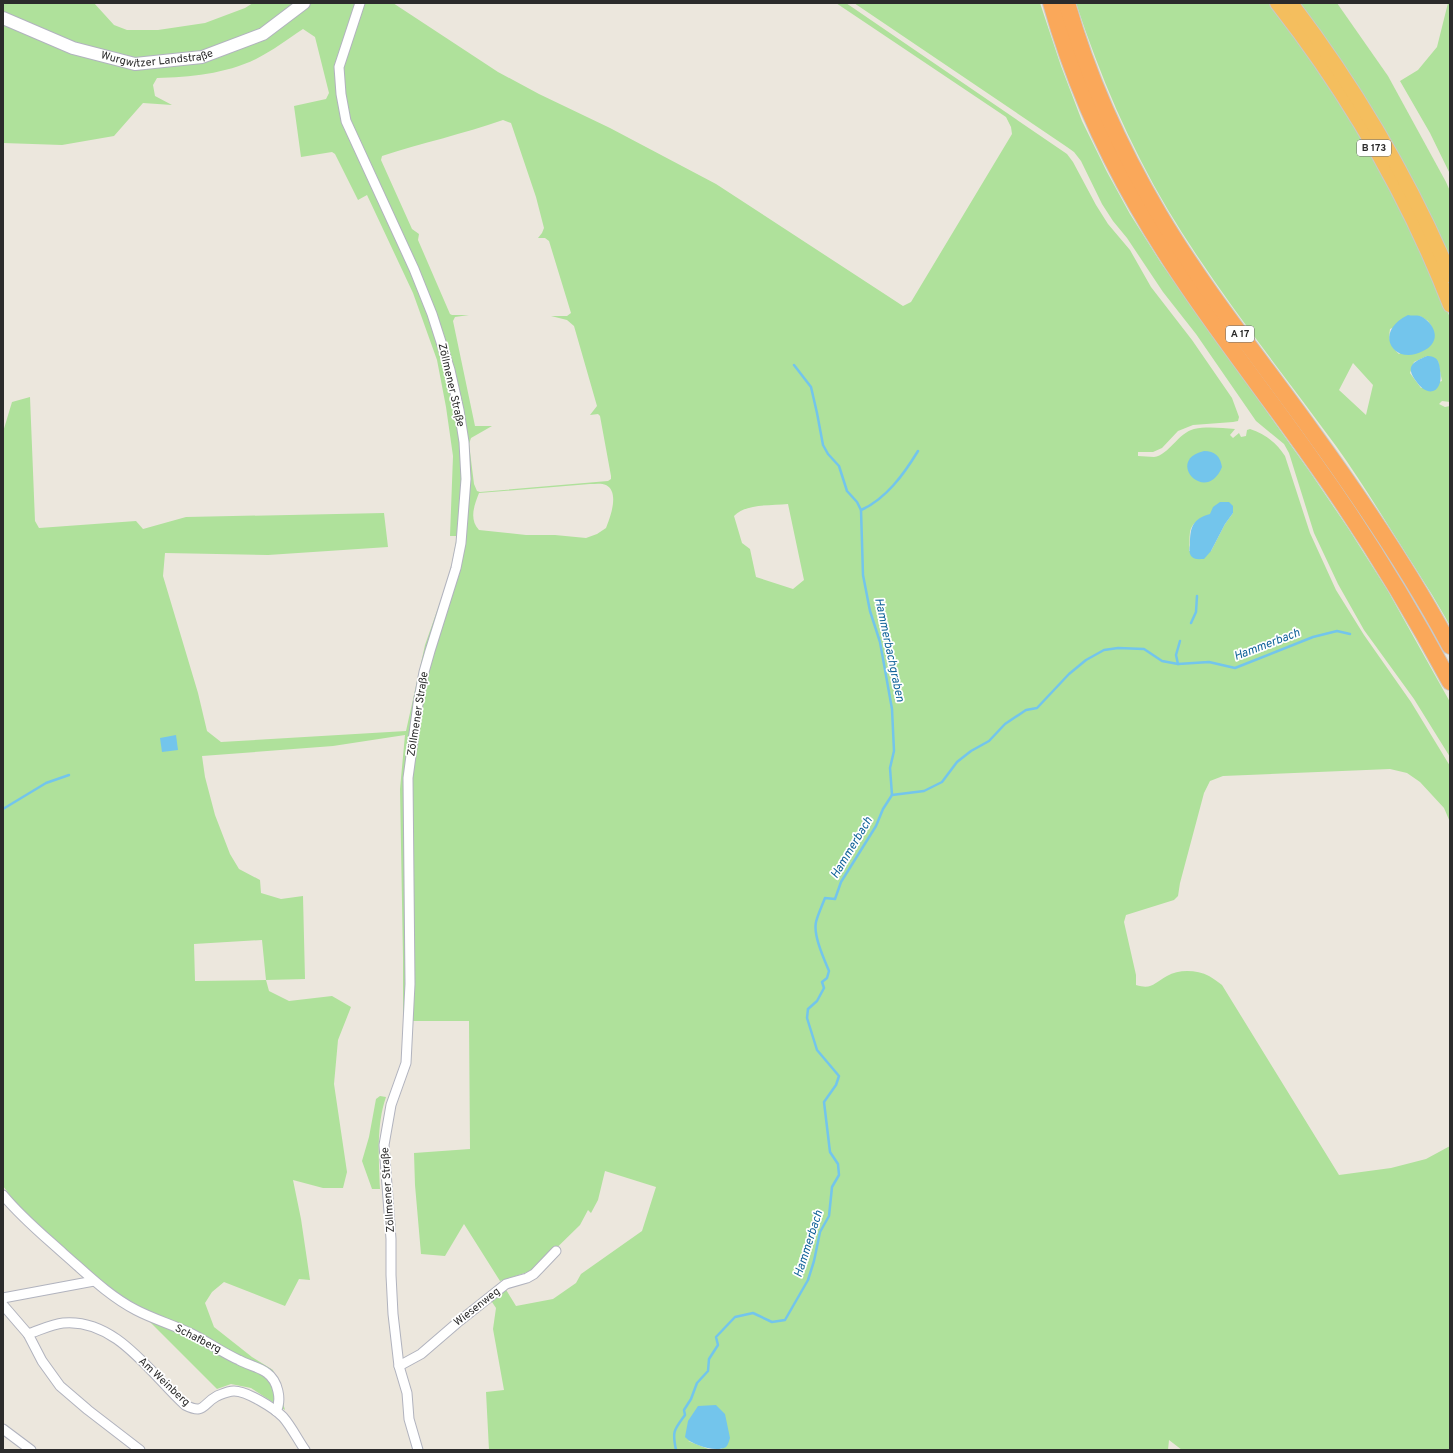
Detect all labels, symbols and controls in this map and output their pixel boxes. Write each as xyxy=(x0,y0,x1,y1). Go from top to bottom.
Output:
street label: Wurgwitzer Landstraße xyxy=(99,46,215,71)
road number: B 173 xyxy=(1357,140,1391,156)
road number: A 17 xyxy=(1226,326,1254,342)
street label: Zöllmener Straße xyxy=(435,342,467,428)
water label: Hammerbachgraben xyxy=(870,596,908,704)
water label: Hammerbach xyxy=(1232,625,1303,665)
street label: Zöllmener Straße xyxy=(404,671,432,757)
water label: Hammerbach xyxy=(827,814,877,882)
street label: Zöllmener Straße xyxy=(378,1147,398,1233)
water label: Hammerbach xyxy=(791,1208,827,1280)
street label: Wiesenweg xyxy=(451,1285,503,1329)
street label: Schafberg xyxy=(172,1321,224,1357)
street label: Am Weinberg xyxy=(135,1354,193,1410)

